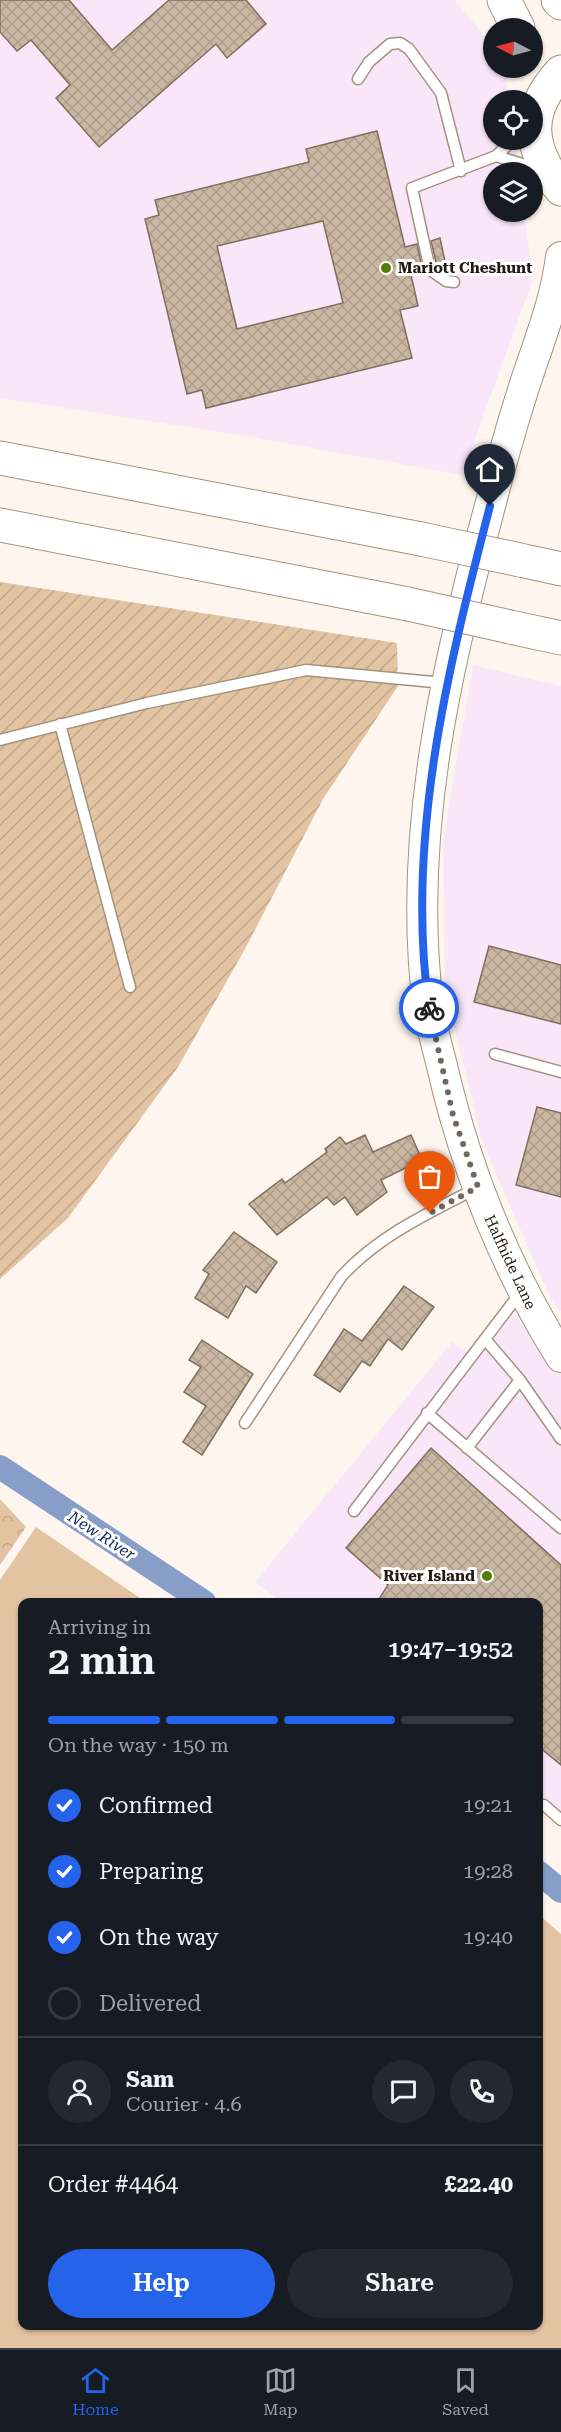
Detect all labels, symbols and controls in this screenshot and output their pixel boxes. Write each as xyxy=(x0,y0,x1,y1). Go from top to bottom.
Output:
north arrow xyxy=(483,18,543,78)
map controls xyxy=(483,18,543,222)
button: locate xyxy=(483,90,543,150)
button: layers xyxy=(483,162,543,222)
place label: Mariott Cheshunt xyxy=(398,259,532,277)
marker: Mariott Cheshunt xyxy=(379,261,393,275)
pin xyxy=(464,444,515,506)
icon: home xyxy=(473,453,506,486)
courier xyxy=(399,978,459,1038)
icon: bike xyxy=(413,992,446,1025)
pin xyxy=(404,1151,455,1213)
icon: bag xyxy=(413,1160,446,1193)
street label: Halfhide Lane xyxy=(480,1212,540,1312)
water label: New River xyxy=(64,1506,139,1564)
place label: River Island xyxy=(383,1567,475,1585)
marker: River Island xyxy=(480,1569,494,1583)
text: Arriving in xyxy=(48,1615,151,1639)
text: 19:47–19:52 xyxy=(388,1637,513,1662)
text: 2 min xyxy=(48,1638,155,1684)
text: On the way · 150 m xyxy=(48,1733,229,1757)
icon: check xyxy=(48,1789,81,1822)
text: Confirmed xyxy=(99,1793,213,1818)
text: 19:21 xyxy=(463,1793,513,1817)
icon: check xyxy=(48,1855,81,1888)
text: Preparing xyxy=(99,1859,203,1884)
text: 19:28 xyxy=(463,1859,513,1883)
icon: check xyxy=(48,1921,81,1954)
text: On the way xyxy=(99,1925,219,1950)
text: 19:40 xyxy=(463,1925,513,1949)
text: Delivered xyxy=(99,1991,201,2016)
button: person xyxy=(48,2060,111,2123)
button: chat xyxy=(372,2060,435,2123)
button: phone xyxy=(450,2060,513,2123)
text: Sam xyxy=(126,2067,174,2092)
text: Courier · 4.6 xyxy=(126,2092,242,2116)
text: Order #4464 xyxy=(48,2172,178,2197)
text: £22.40 xyxy=(444,2172,513,2197)
button: Help xyxy=(48,2249,275,2318)
button: Share xyxy=(287,2249,513,2318)
tab: Home xyxy=(72,2364,119,2419)
tab: Map xyxy=(263,2364,298,2419)
tab: Saved xyxy=(442,2364,489,2419)

